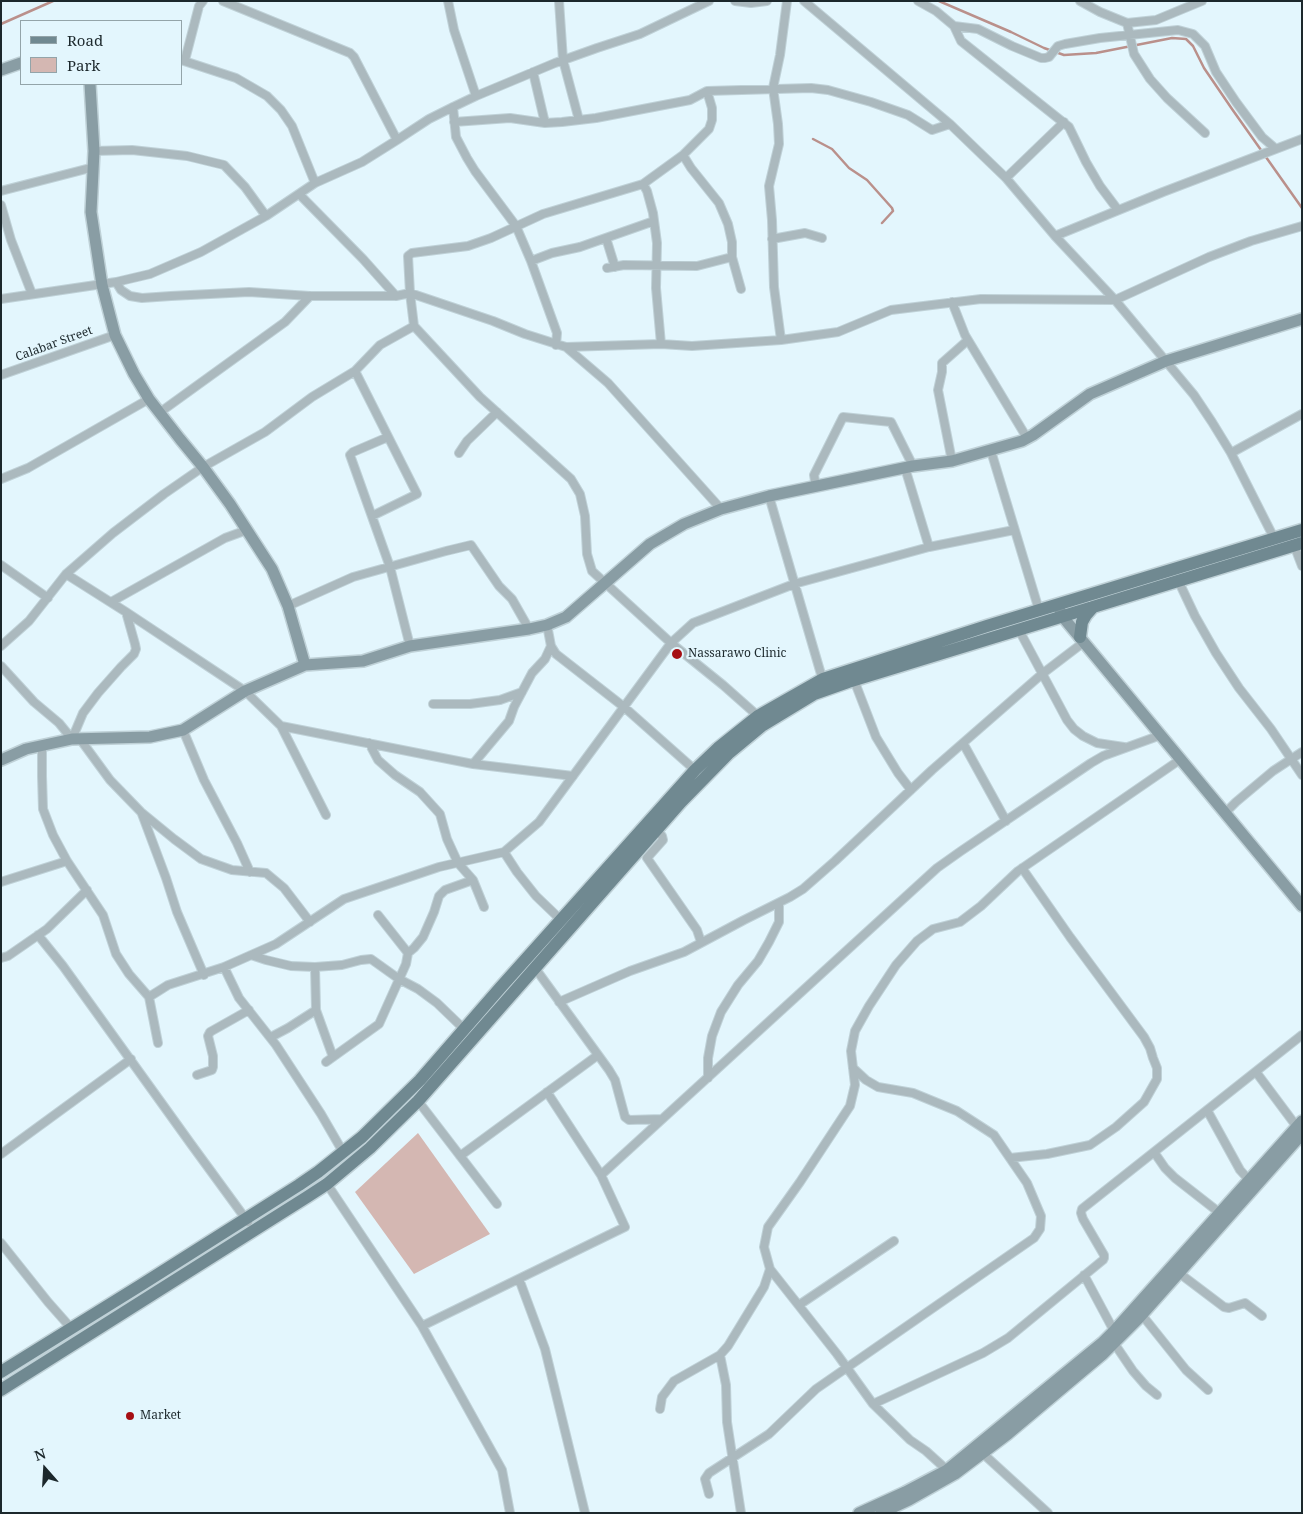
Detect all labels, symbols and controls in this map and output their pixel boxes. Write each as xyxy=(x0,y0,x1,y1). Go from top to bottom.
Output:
legend xyxy=(20,20,182,85)
text: Road xyxy=(67,30,103,50)
text: Park xyxy=(67,55,100,75)
street label: Calabar Street xyxy=(13,323,95,365)
marker: Nassarawo Clinic xyxy=(670,647,684,661)
place label: Nassarawo Clinic xyxy=(688,647,786,661)
place label: Market xyxy=(140,1409,181,1423)
marker: Market xyxy=(124,1410,136,1422)
north arrow xyxy=(20,1444,70,1494)
text: N xyxy=(32,1444,48,1465)

